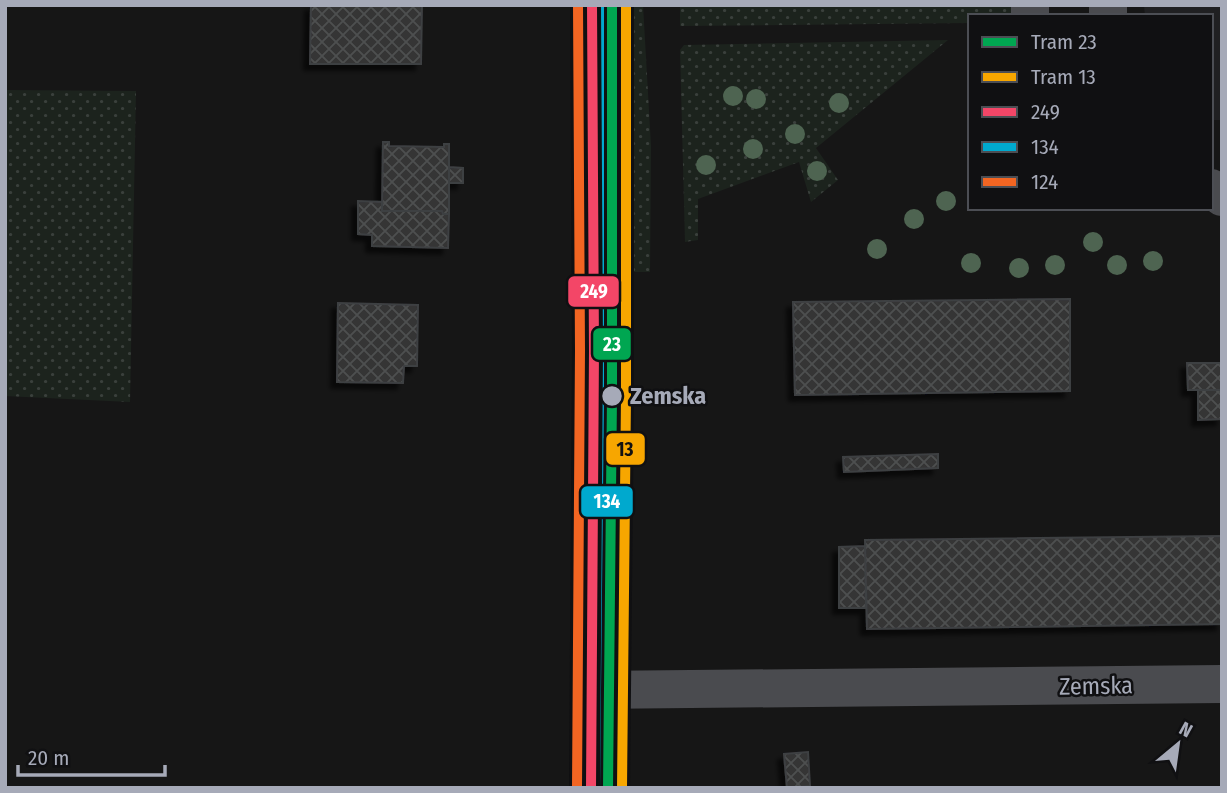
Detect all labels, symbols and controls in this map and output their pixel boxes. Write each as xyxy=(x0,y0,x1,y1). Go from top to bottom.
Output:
legend xyxy=(968,14,1213,210)
text: Tram 23 xyxy=(1031,29,1097,55)
text: Tram 13 xyxy=(1031,64,1096,90)
text: 249 xyxy=(1031,99,1060,125)
text: 134 xyxy=(1031,134,1059,160)
text: 124 xyxy=(1031,169,1058,195)
line badge: 249 xyxy=(567,275,620,308)
text: 249 xyxy=(579,280,608,303)
line badge: 23 xyxy=(592,327,632,361)
text: 23 xyxy=(602,333,621,356)
place label: Zemska xyxy=(630,382,706,410)
marker: Zemska xyxy=(600,384,624,408)
line badge: 13 xyxy=(605,432,646,466)
text: 13 xyxy=(616,438,634,461)
line badge: 134 xyxy=(580,485,634,518)
text: 134 xyxy=(594,490,621,513)
street label: Zemska xyxy=(1059,671,1133,701)
north arrow xyxy=(1143,709,1213,779)
text: N xyxy=(1175,717,1197,742)
scale bar xyxy=(18,734,164,778)
text: 20 m xyxy=(28,745,69,771)

